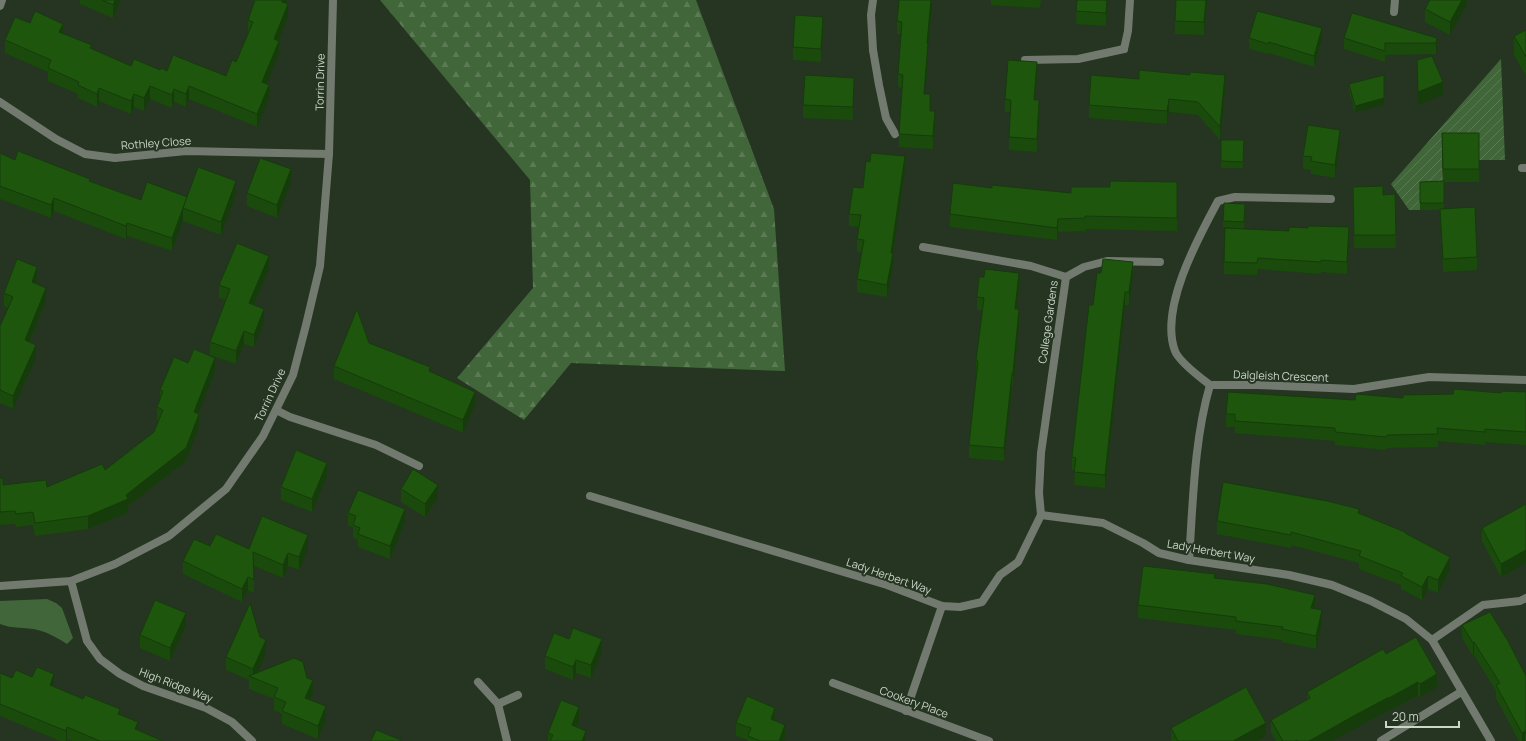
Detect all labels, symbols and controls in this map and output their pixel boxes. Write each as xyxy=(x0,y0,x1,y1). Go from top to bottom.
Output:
street label: Torrin Drive xyxy=(312,53,328,111)
street label: Rothley Close xyxy=(120,133,192,152)
street label: College Gardens xyxy=(1034,279,1061,365)
street label: Torrin Drive xyxy=(251,365,289,424)
street label: Dalgleish Crescent xyxy=(1233,366,1329,385)
street label: Lady Herbert Way xyxy=(1166,535,1256,566)
street label: Lady Herbert Way xyxy=(845,554,934,597)
street label: High Ridge Way xyxy=(137,664,215,706)
street label: Cookery Place xyxy=(878,682,951,721)
scale bar xyxy=(1386,703,1459,729)
text: 20 m xyxy=(1392,708,1419,725)

